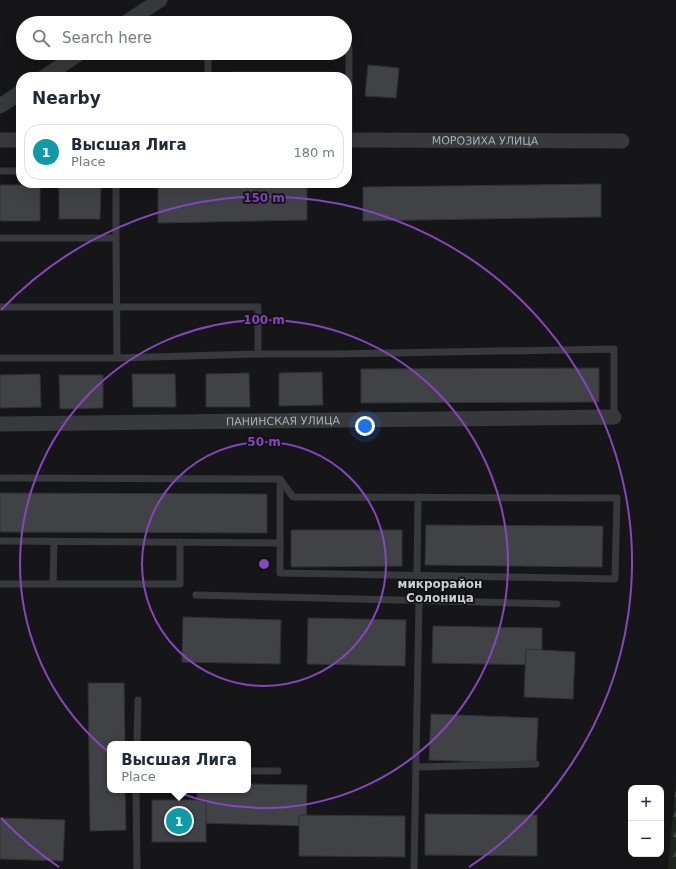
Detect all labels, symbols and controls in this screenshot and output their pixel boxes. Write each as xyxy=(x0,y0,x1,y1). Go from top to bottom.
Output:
search box xyxy=(16,16,352,60)
icon: search xyxy=(30,27,52,49)
text: Search here xyxy=(62,29,152,47)
text: Nearby xyxy=(32,88,101,108)
street label: МОРОЗИХА УЛИЦА xyxy=(432,134,539,147)
text: Высшая Лига xyxy=(71,136,187,154)
text: 1 xyxy=(41,145,51,160)
text: 180 m xyxy=(293,145,335,160)
text: Place xyxy=(71,154,106,169)
text: 150 m xyxy=(243,191,285,205)
text: 100 m xyxy=(243,313,285,327)
street label: ПАНИНСКАЯ УЛИЦА xyxy=(226,414,341,428)
your location xyxy=(355,416,375,436)
text: 50 m xyxy=(247,435,281,449)
centre of rings xyxy=(257,557,271,571)
district label: микрорайон Солоница xyxy=(398,577,482,605)
popup xyxy=(107,741,251,793)
text: Высшая Лига xyxy=(121,751,237,769)
text: Place xyxy=(121,769,156,784)
map controls xyxy=(628,785,664,857)
button: + xyxy=(628,785,664,821)
pin: 1 xyxy=(166,806,192,836)
button: − xyxy=(628,821,664,857)

